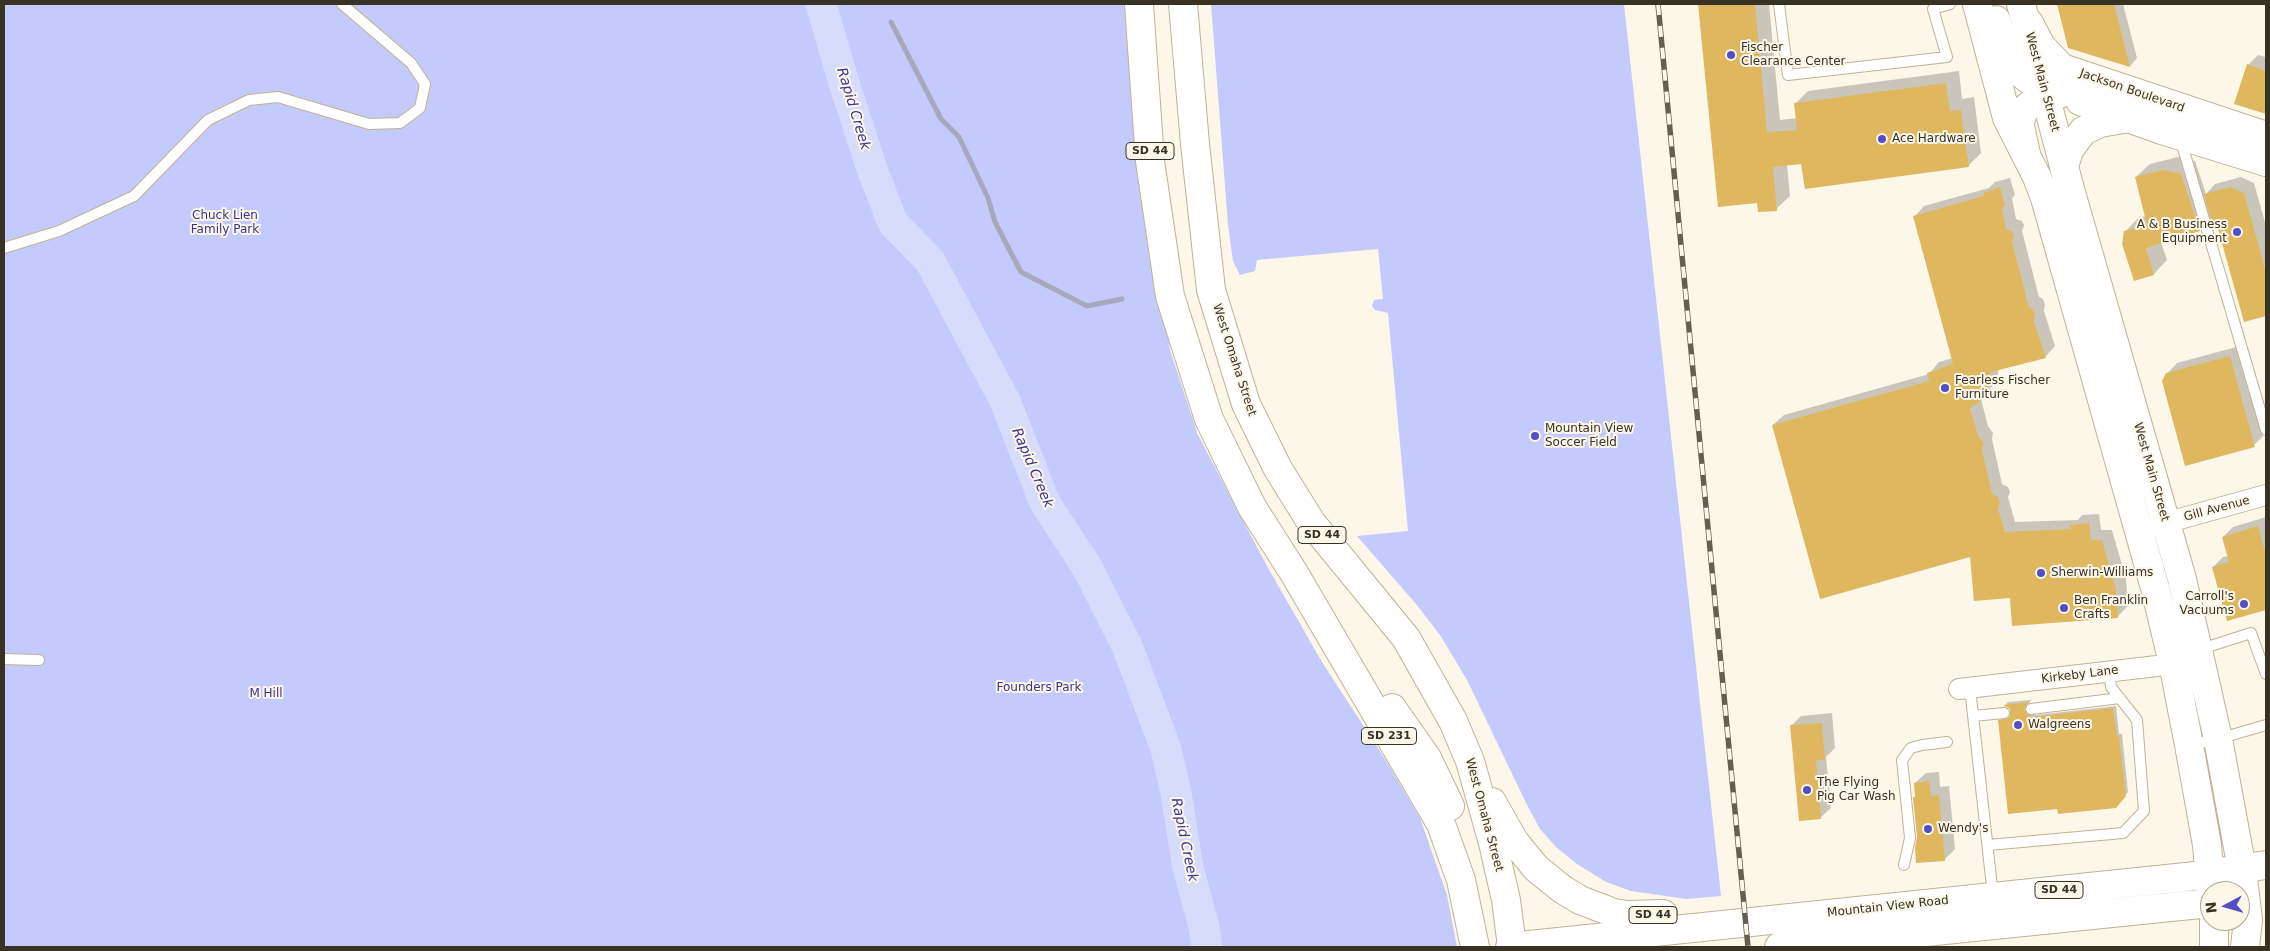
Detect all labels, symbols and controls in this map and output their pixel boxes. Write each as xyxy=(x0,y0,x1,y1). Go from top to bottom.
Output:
street label: West Main Street xyxy=(2022,31,2062,133)
place label: Fischer Clearance Center xyxy=(1741,41,1846,69)
marker: Fischer Clearance Center xyxy=(1725,49,1737,61)
water label: Rapid Creek xyxy=(832,66,874,152)
street label: Jackson Boulevard xyxy=(2078,66,2186,116)
place label: Ace Hardware xyxy=(1892,132,1976,146)
marker: Ace Hardware xyxy=(1876,133,1888,145)
road number: SD 44 xyxy=(1126,142,1174,160)
park label: Chuck Lien Family Park xyxy=(191,209,259,237)
place label: A & B Business Equipment xyxy=(2137,218,2227,246)
marker: A & B Business Equipment xyxy=(2231,226,2243,238)
street label: West Omaha Street xyxy=(1209,302,1259,418)
place label: Fearless Fischer Furniture xyxy=(1955,374,2050,402)
marker: Fearless Fischer Furniture xyxy=(1939,382,1951,394)
street label: West Main Street xyxy=(2130,421,2172,523)
place label: Mountain View Soccer Field xyxy=(1545,422,1633,450)
water label: Rapid Creek xyxy=(1008,425,1056,511)
marker: Mountain View Soccer Field xyxy=(1529,430,1541,442)
street label: Gill Avenue xyxy=(2182,493,2252,525)
road number: SD 44 xyxy=(1298,526,1346,544)
place label: Sherwin-Williams xyxy=(2051,566,2153,580)
marker: Sherwin-Williams xyxy=(2035,567,2047,579)
place label: Carroll's Vacuums xyxy=(2180,590,2234,618)
place label: Ben Franklin Crafts xyxy=(2074,594,2148,622)
marker: Carroll's Vacuums xyxy=(2238,598,2250,610)
marker: Ben Franklin Crafts xyxy=(2058,602,2070,614)
street label: Kirkeby Lane xyxy=(2041,663,2119,687)
park label: Founders Park xyxy=(997,681,1081,695)
park label: M Hill xyxy=(249,687,283,701)
place label: Walgreens xyxy=(2028,718,2091,732)
marker: Walgreens xyxy=(2012,719,2024,731)
road number: SD 231 xyxy=(1362,728,1416,744)
street label: West Omaha Street xyxy=(1462,757,1506,873)
place label: The Flying Pig Car Wash xyxy=(1817,776,1896,804)
marker: The Flying Pig Car Wash xyxy=(1801,784,1813,796)
water label: Rapid Creek xyxy=(1167,797,1201,883)
place label: Wendy's xyxy=(1938,822,1988,836)
marker: Wendy's xyxy=(1922,823,1934,835)
north arrow xyxy=(2200,881,2250,931)
road number: SD 44 xyxy=(2035,882,2083,898)
street label: Mountain View Road xyxy=(1827,893,1949,921)
text: N xyxy=(2203,901,2220,914)
road number: SD 44 xyxy=(1629,906,1677,924)

